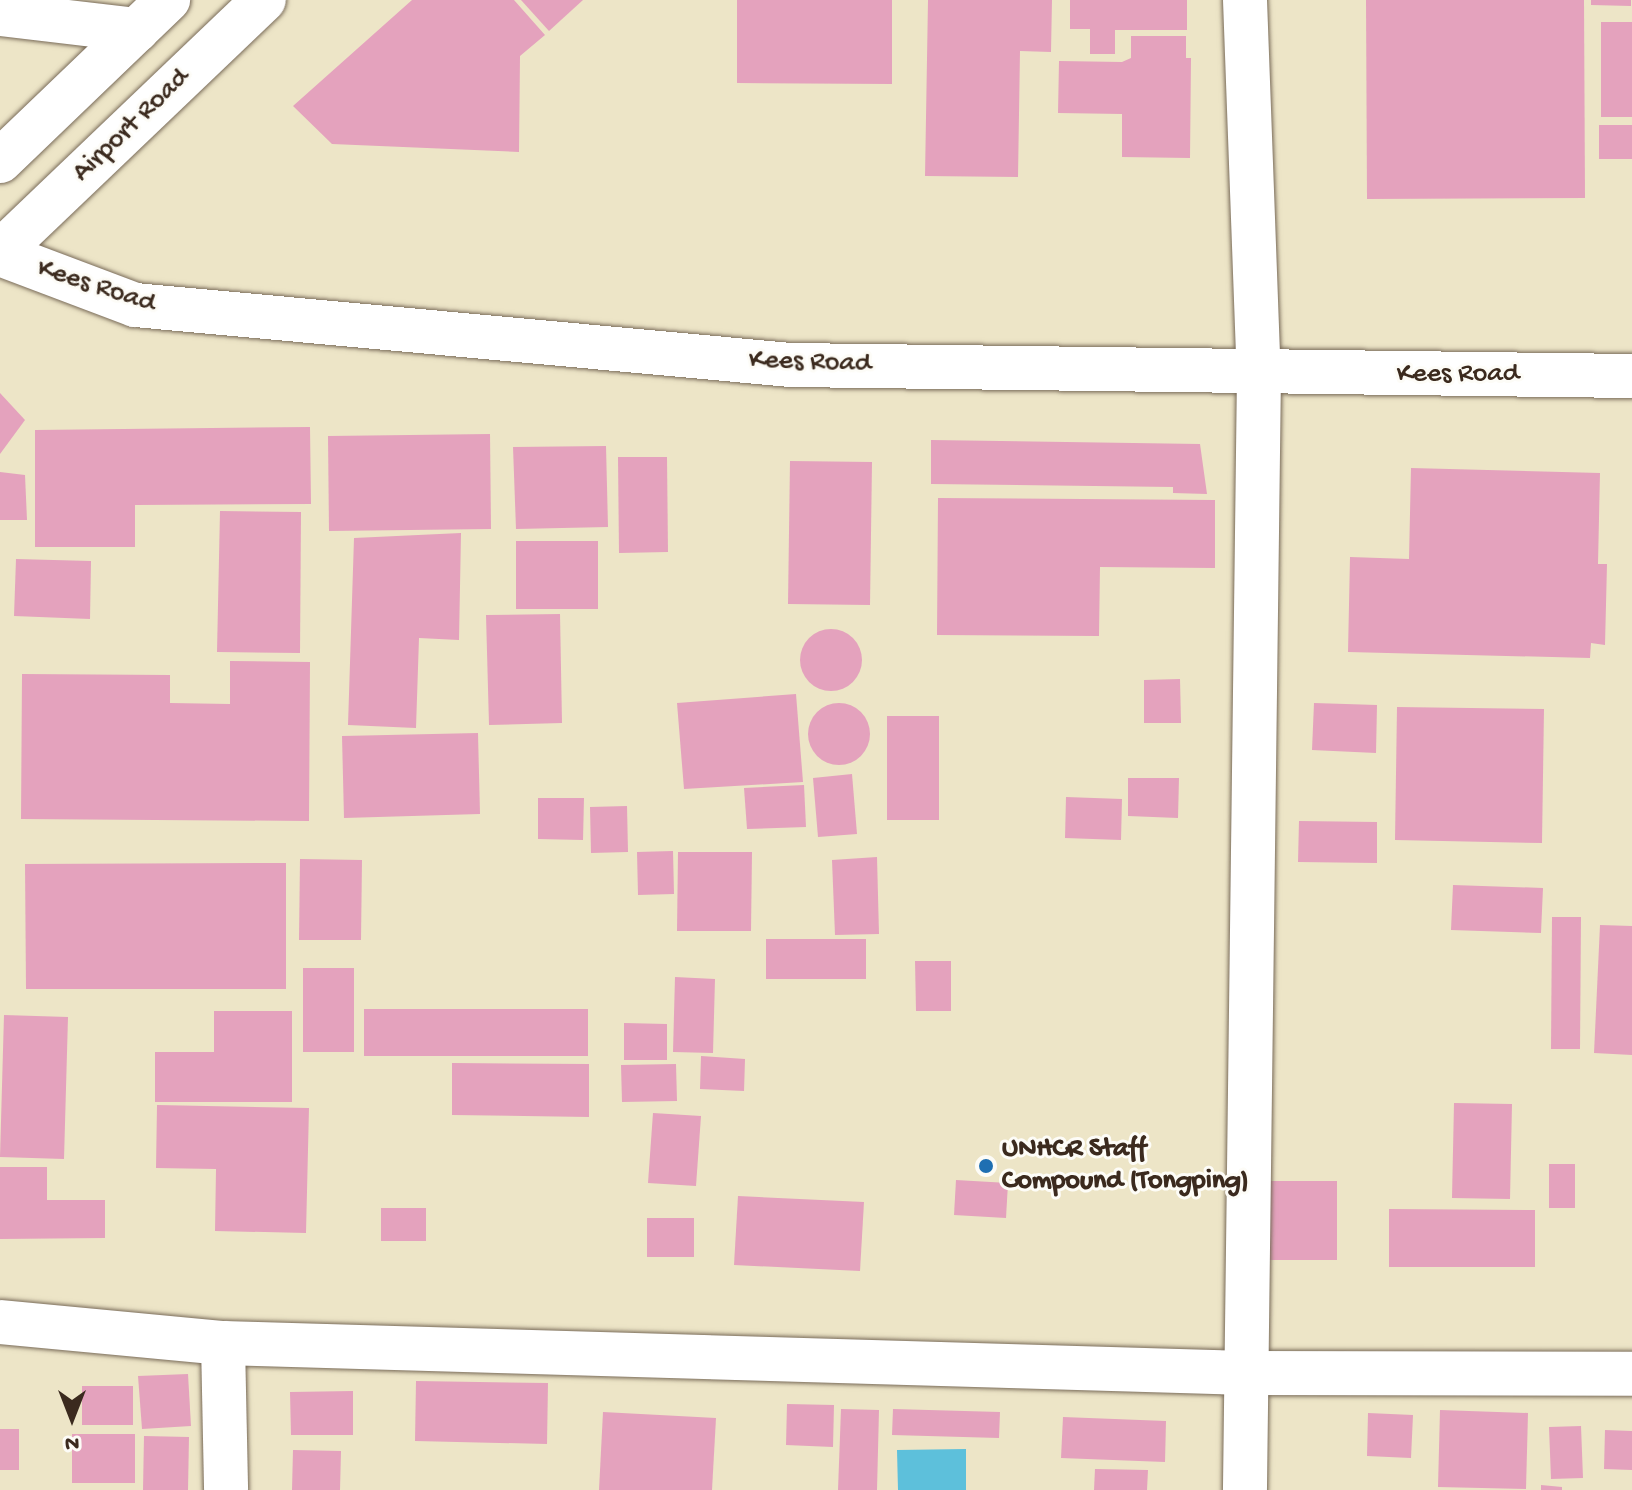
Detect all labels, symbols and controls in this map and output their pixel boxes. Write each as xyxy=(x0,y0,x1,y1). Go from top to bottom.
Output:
street label: Airport Road xyxy=(66,62,198,190)
street label: Kees Road xyxy=(33,252,159,322)
street label: Kees Road xyxy=(748,344,872,382)
street label: Kees Road xyxy=(1397,358,1519,392)
place label: UNHCR Staff Compound (Tongping) xyxy=(1002,1133,1249,1199)
marker: UNHCR Staff Compound (Tongping) xyxy=(977,1157,995,1175)
north arrow xyxy=(32,1378,112,1458)
text: N xyxy=(65,1429,79,1455)

